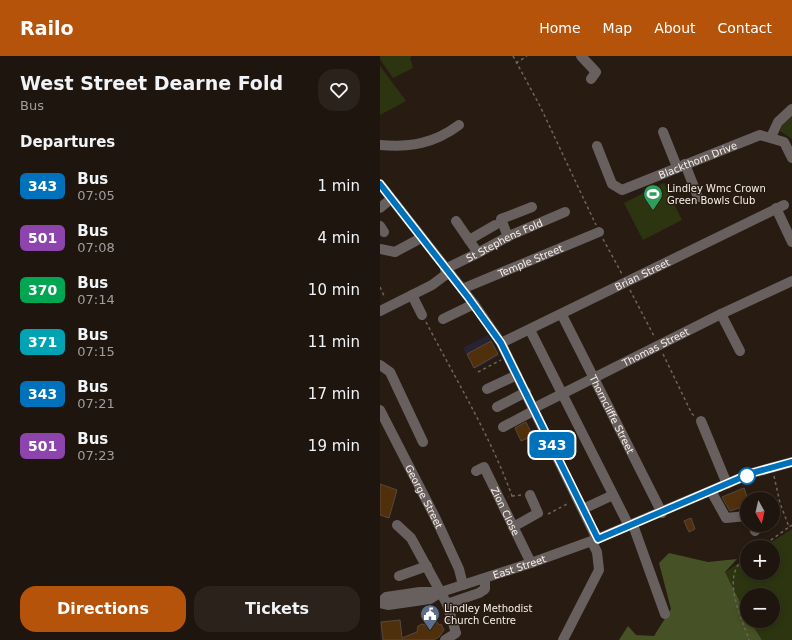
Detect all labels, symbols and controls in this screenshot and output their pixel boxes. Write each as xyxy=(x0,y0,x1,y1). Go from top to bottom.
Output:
text: Railo xyxy=(20,17,74,39)
text: Home xyxy=(539,20,581,36)
text: Map xyxy=(603,20,632,36)
text: About xyxy=(654,20,696,36)
text: Contact xyxy=(718,20,772,36)
button: heart xyxy=(318,69,360,111)
text: West Street Dearne Fold xyxy=(20,72,283,94)
text: Bus xyxy=(20,98,44,113)
text: Departures xyxy=(20,133,115,151)
street label: Blackthorn Drive xyxy=(657,139,739,180)
text: Bus xyxy=(77,170,108,188)
text: 1 min xyxy=(317,177,360,195)
text: 343 xyxy=(28,178,57,194)
sports icon: Lindley Wmc Crown Green Bowls Club xyxy=(642,183,664,211)
place label: Lindley Wmc Crown Green Bowls Club xyxy=(667,183,766,206)
text: 07:05 xyxy=(77,188,115,203)
street label: St Stephens Fold xyxy=(464,217,544,264)
text: Bus xyxy=(77,222,108,240)
text: 4 min xyxy=(317,229,360,247)
text: 501 xyxy=(28,230,57,246)
text: 07:08 xyxy=(77,240,115,255)
street label: Temple Street xyxy=(495,242,564,279)
street label: Brian Street xyxy=(613,256,672,292)
text: Bus xyxy=(77,274,108,292)
text: 10 min xyxy=(308,281,360,299)
text: 370 xyxy=(28,282,57,298)
text: 07:14 xyxy=(77,292,115,307)
text: Bus xyxy=(77,326,108,344)
street label: Thomas Street xyxy=(619,326,691,369)
text: 11 min xyxy=(308,333,360,351)
text: 371 xyxy=(28,334,57,350)
text: 07:15 xyxy=(77,344,115,359)
street label: Thorncliffe Street xyxy=(587,372,637,455)
text: Bus xyxy=(77,378,108,396)
text: 17 min xyxy=(308,385,360,403)
text: 343 xyxy=(28,386,57,402)
text: 07:21 xyxy=(77,396,115,411)
text: Bus xyxy=(77,430,108,448)
line badge: 343 xyxy=(529,432,575,458)
text: 19 min xyxy=(308,437,360,455)
text: 343 xyxy=(537,437,567,453)
text: 501 xyxy=(28,438,57,454)
text: 07:23 xyxy=(77,448,115,463)
street label: George Street xyxy=(403,463,445,530)
unlabelled marker xyxy=(738,467,756,485)
street label: Zion Close xyxy=(489,485,522,537)
north arrow xyxy=(740,492,780,532)
map controls xyxy=(740,492,780,628)
button: + xyxy=(740,540,780,580)
street label: East Street xyxy=(491,553,547,581)
button: Directions xyxy=(20,586,186,632)
button: Tickets xyxy=(194,586,360,632)
button: − xyxy=(740,588,780,628)
public building icon: Lindley Methodist Church Centre xyxy=(419,603,441,631)
place label: Lindley Methodist Church Centre xyxy=(444,603,533,626)

